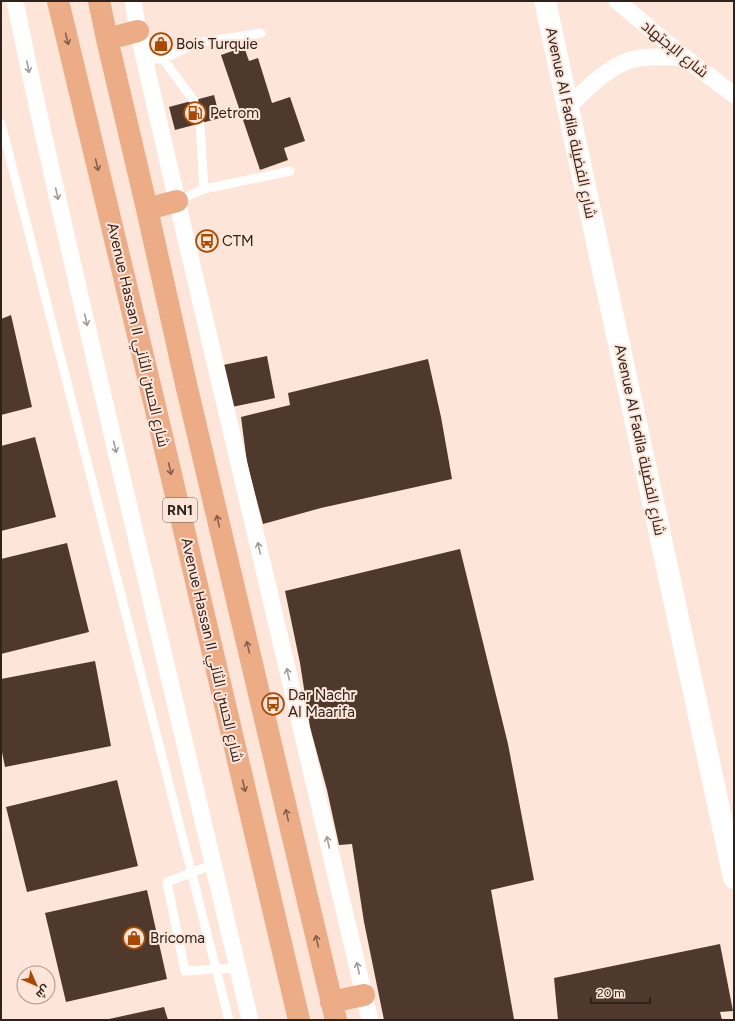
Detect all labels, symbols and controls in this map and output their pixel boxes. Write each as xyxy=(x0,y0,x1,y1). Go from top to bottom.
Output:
street label: شارع الإجتهاد xyxy=(637,17,712,83)
street label: Avenue Al Fadila شارع الفضيلة xyxy=(540,26,600,221)
shop icon: Bois Turquie xyxy=(148,31,174,57)
one-way arrow xyxy=(64,32,71,45)
place label: Bois Turquie xyxy=(176,35,258,53)
one-way arrow xyxy=(25,60,33,73)
fuel station icon: Petrom xyxy=(182,100,208,126)
place label: Petrom xyxy=(210,104,259,122)
one-way arrow xyxy=(94,159,102,172)
one-way arrow xyxy=(53,187,61,200)
street label: Avenue Hassan II شارع الحسن الثاني xyxy=(100,221,173,450)
bus stop icon: CTM xyxy=(194,228,220,254)
place label: CTM xyxy=(222,232,254,250)
one-way arrow xyxy=(82,313,90,326)
street label: Avenue Al Fadila شارع الفضيلة xyxy=(609,343,669,538)
one-way arrow xyxy=(112,440,120,453)
one-way arrow xyxy=(166,462,174,475)
road number: RN1 xyxy=(163,498,197,522)
one-way arrow xyxy=(214,514,221,527)
street label: Avenue Hassan II شارع الحسن الثاني xyxy=(174,536,247,765)
one-way arrow xyxy=(254,542,262,555)
one-way arrow xyxy=(243,641,251,654)
one-way arrow xyxy=(284,668,292,681)
place label: Dar Nachr Al Maarifa xyxy=(288,686,356,721)
bus stop icon: Dar Nachr Al Maarifa xyxy=(260,691,286,717)
one-way arrow xyxy=(241,779,248,792)
one-way arrow xyxy=(283,808,291,821)
one-way arrow xyxy=(324,836,331,849)
shop icon: Bricoma xyxy=(121,925,147,951)
place label: Bricoma xyxy=(150,929,205,947)
one-way arrow xyxy=(313,935,320,948)
one-way arrow xyxy=(353,962,361,975)
north arrow xyxy=(16,965,56,1005)
scale bar xyxy=(591,979,650,1005)
text: ش xyxy=(33,982,52,1001)
text: 20 m xyxy=(597,986,625,1000)

